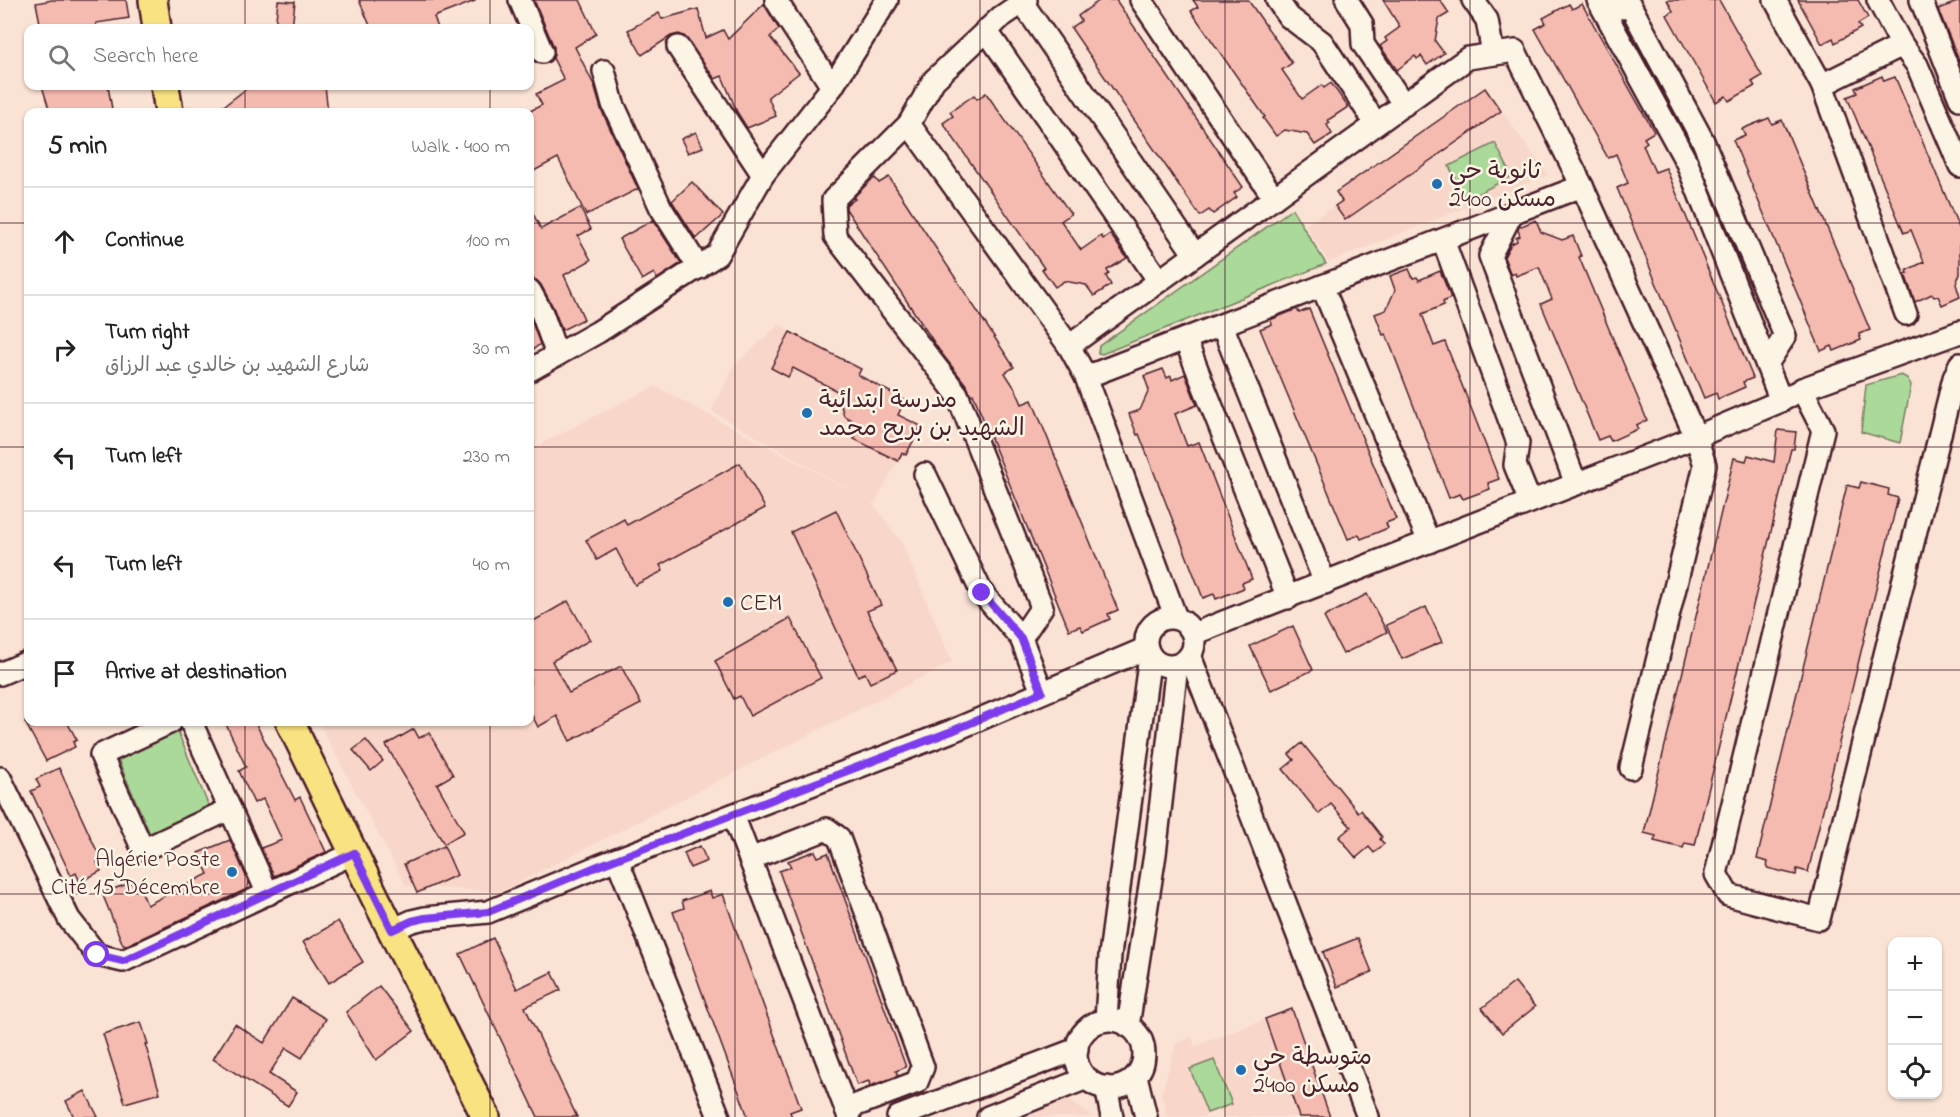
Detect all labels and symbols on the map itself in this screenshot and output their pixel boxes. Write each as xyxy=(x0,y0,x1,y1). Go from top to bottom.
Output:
place label: ثانوية حي 2400 مسكن xyxy=(1449,155,1556,218)
marker: ثانوية حي 2400 مسكن xyxy=(1430,177,1444,191)
place label: مدرسة ابتدائية الشهيد بن بريح محمد xyxy=(819,384,1025,447)
marker: مدرسة ابتدائية الشهيد بن بريح محمد xyxy=(800,406,814,420)
route end xyxy=(968,579,994,605)
place label: CEM xyxy=(740,587,782,622)
marker: CEM xyxy=(721,595,735,609)
place label: Algérie Poste Cité 15 Décembre xyxy=(51,843,220,906)
marker: Algérie Poste Cité 15 Décembre xyxy=(225,865,239,879)
route start xyxy=(83,941,109,967)
place label: متوسطة حي 2400 مسكن xyxy=(1253,1041,1372,1104)
marker: متوسطة حي 2400 مسكن xyxy=(1234,1063,1248,1077)

